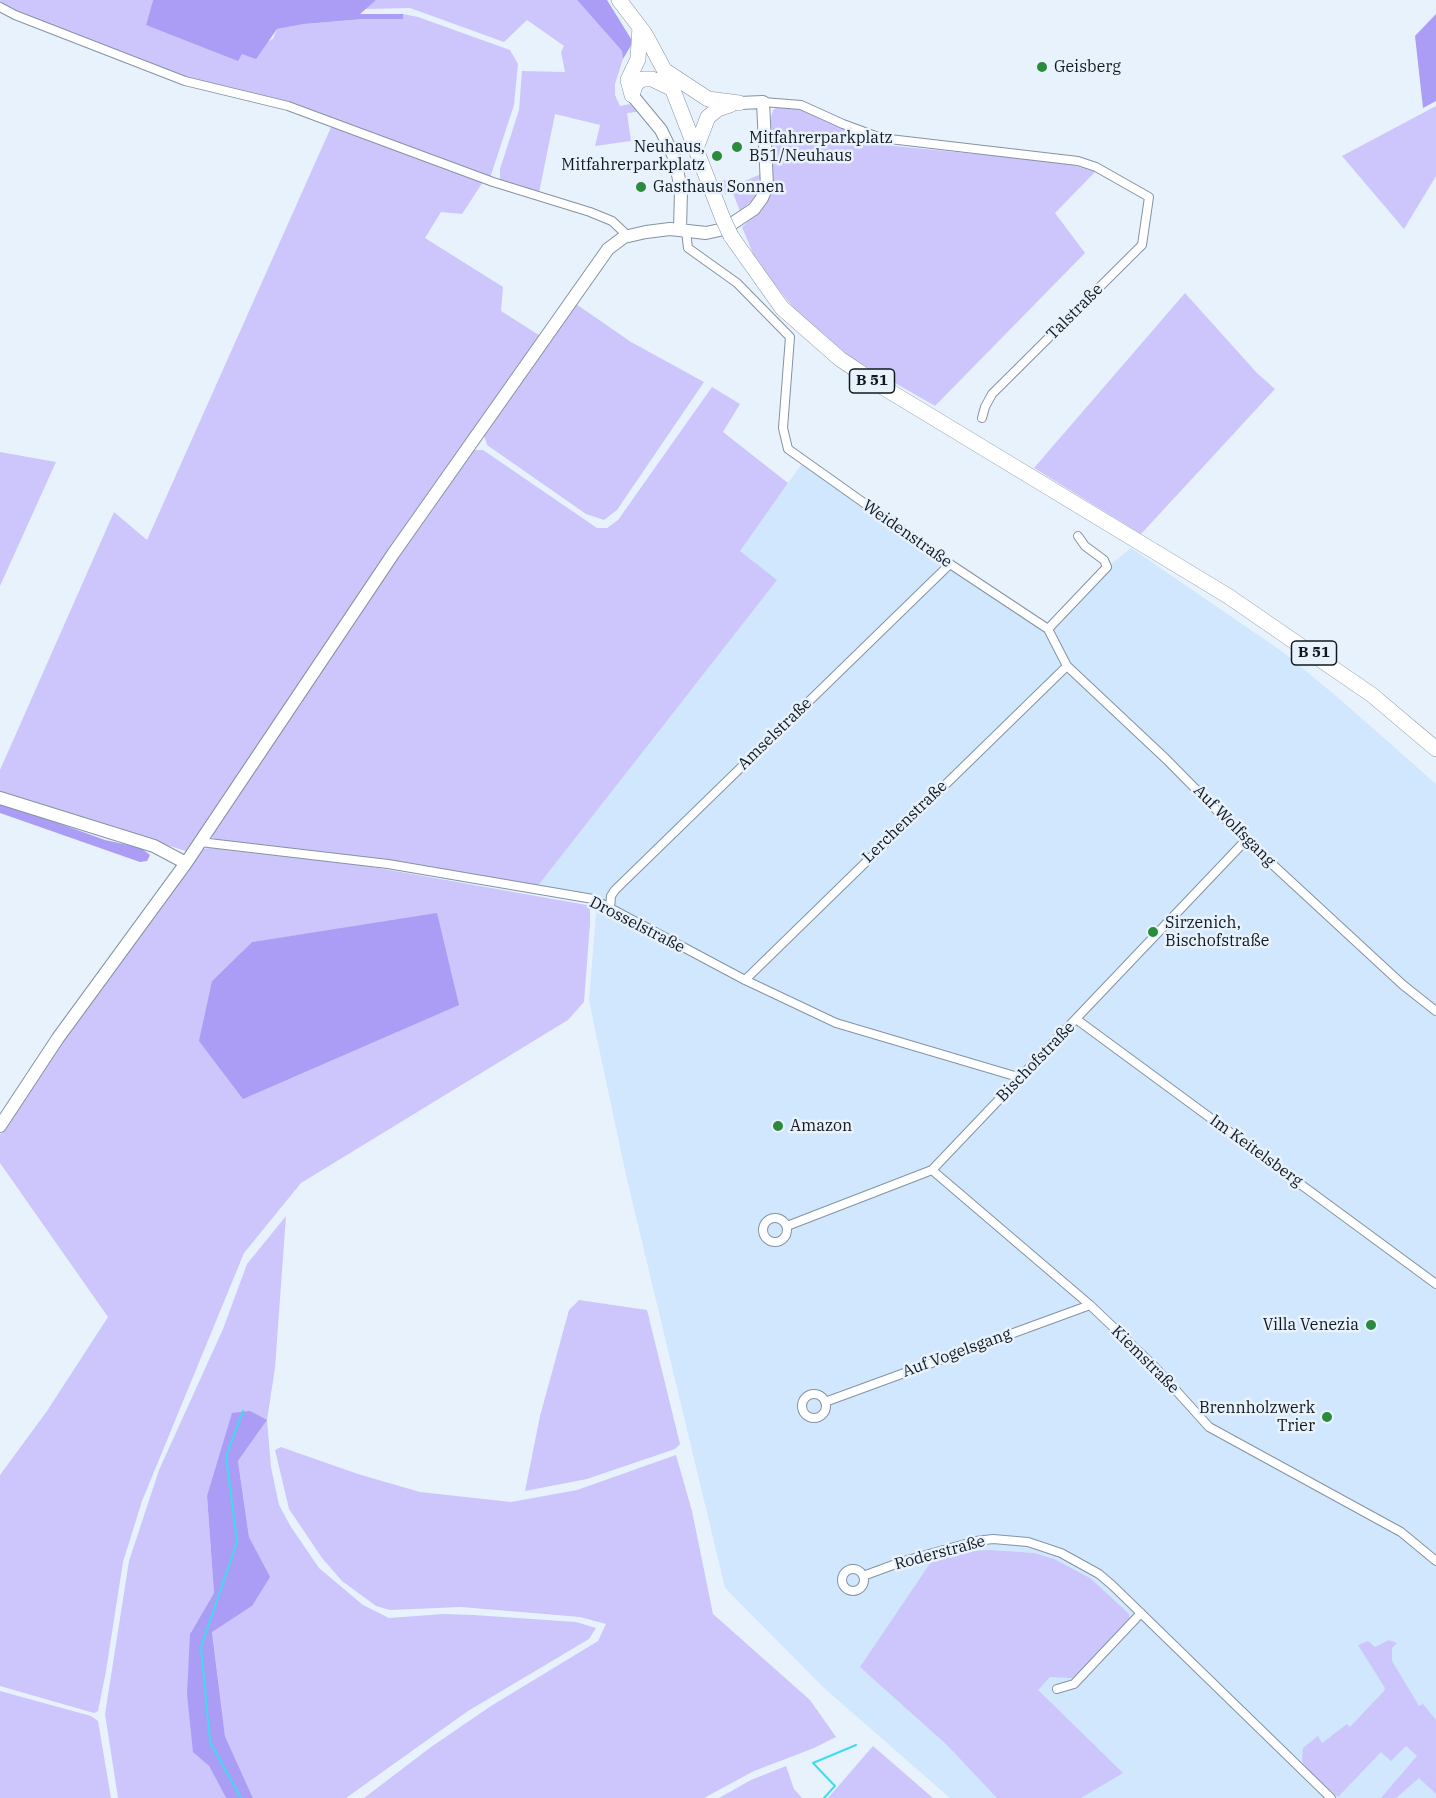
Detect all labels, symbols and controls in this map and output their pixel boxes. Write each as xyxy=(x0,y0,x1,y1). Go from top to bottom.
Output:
place label: Geisberg xyxy=(1054,57,1121,77)
marker: Geisberg xyxy=(1035,60,1049,74)
place label: Mitfahrerparkplatz B51/Neuhaus xyxy=(749,128,893,166)
place label: Neuhaus, Mitfahrerparkplatz xyxy=(561,137,705,175)
marker: Mitfahrerparkplatz B51/Neuhaus xyxy=(730,140,744,154)
marker: Neuhaus, Mitfahrerparkplatz xyxy=(710,149,724,163)
place label: Gasthaus Sonnen xyxy=(653,177,785,197)
marker: Gasthaus Sonnen xyxy=(634,180,648,194)
street label: Talstraße xyxy=(1043,280,1107,344)
road number: B 51 xyxy=(850,369,894,393)
street label: Weidenstraße xyxy=(859,496,955,572)
road number: B 51 xyxy=(1292,641,1336,665)
street label: Amselstraße xyxy=(734,694,816,774)
street label: Lerchenstraße xyxy=(859,777,951,867)
street label: Auf Wolfsgang xyxy=(1189,781,1279,871)
street label: Drosselstraße xyxy=(586,893,688,957)
place label: Sirzenich, Bischofstraße xyxy=(1165,913,1269,951)
marker: Sirzenich, Bischofstraße xyxy=(1146,925,1160,939)
street label: Bischofstraße xyxy=(993,1018,1079,1106)
street label: Im Keitelsberg xyxy=(1206,1111,1306,1191)
place label: Amazon xyxy=(790,1116,852,1136)
marker: Amazon xyxy=(771,1119,785,1133)
place label: Villa Venezia xyxy=(1263,1315,1359,1335)
marker: Villa Venezia xyxy=(1364,1318,1378,1332)
street label: Kiemstraße xyxy=(1107,1322,1183,1398)
street label: Auf Vogelsgang xyxy=(900,1324,1014,1382)
place label: Brennholzwerk Trier xyxy=(1199,1398,1315,1436)
marker: Brennholzwerk Trier xyxy=(1320,1410,1334,1424)
street label: Roderstraße xyxy=(893,1532,987,1574)

